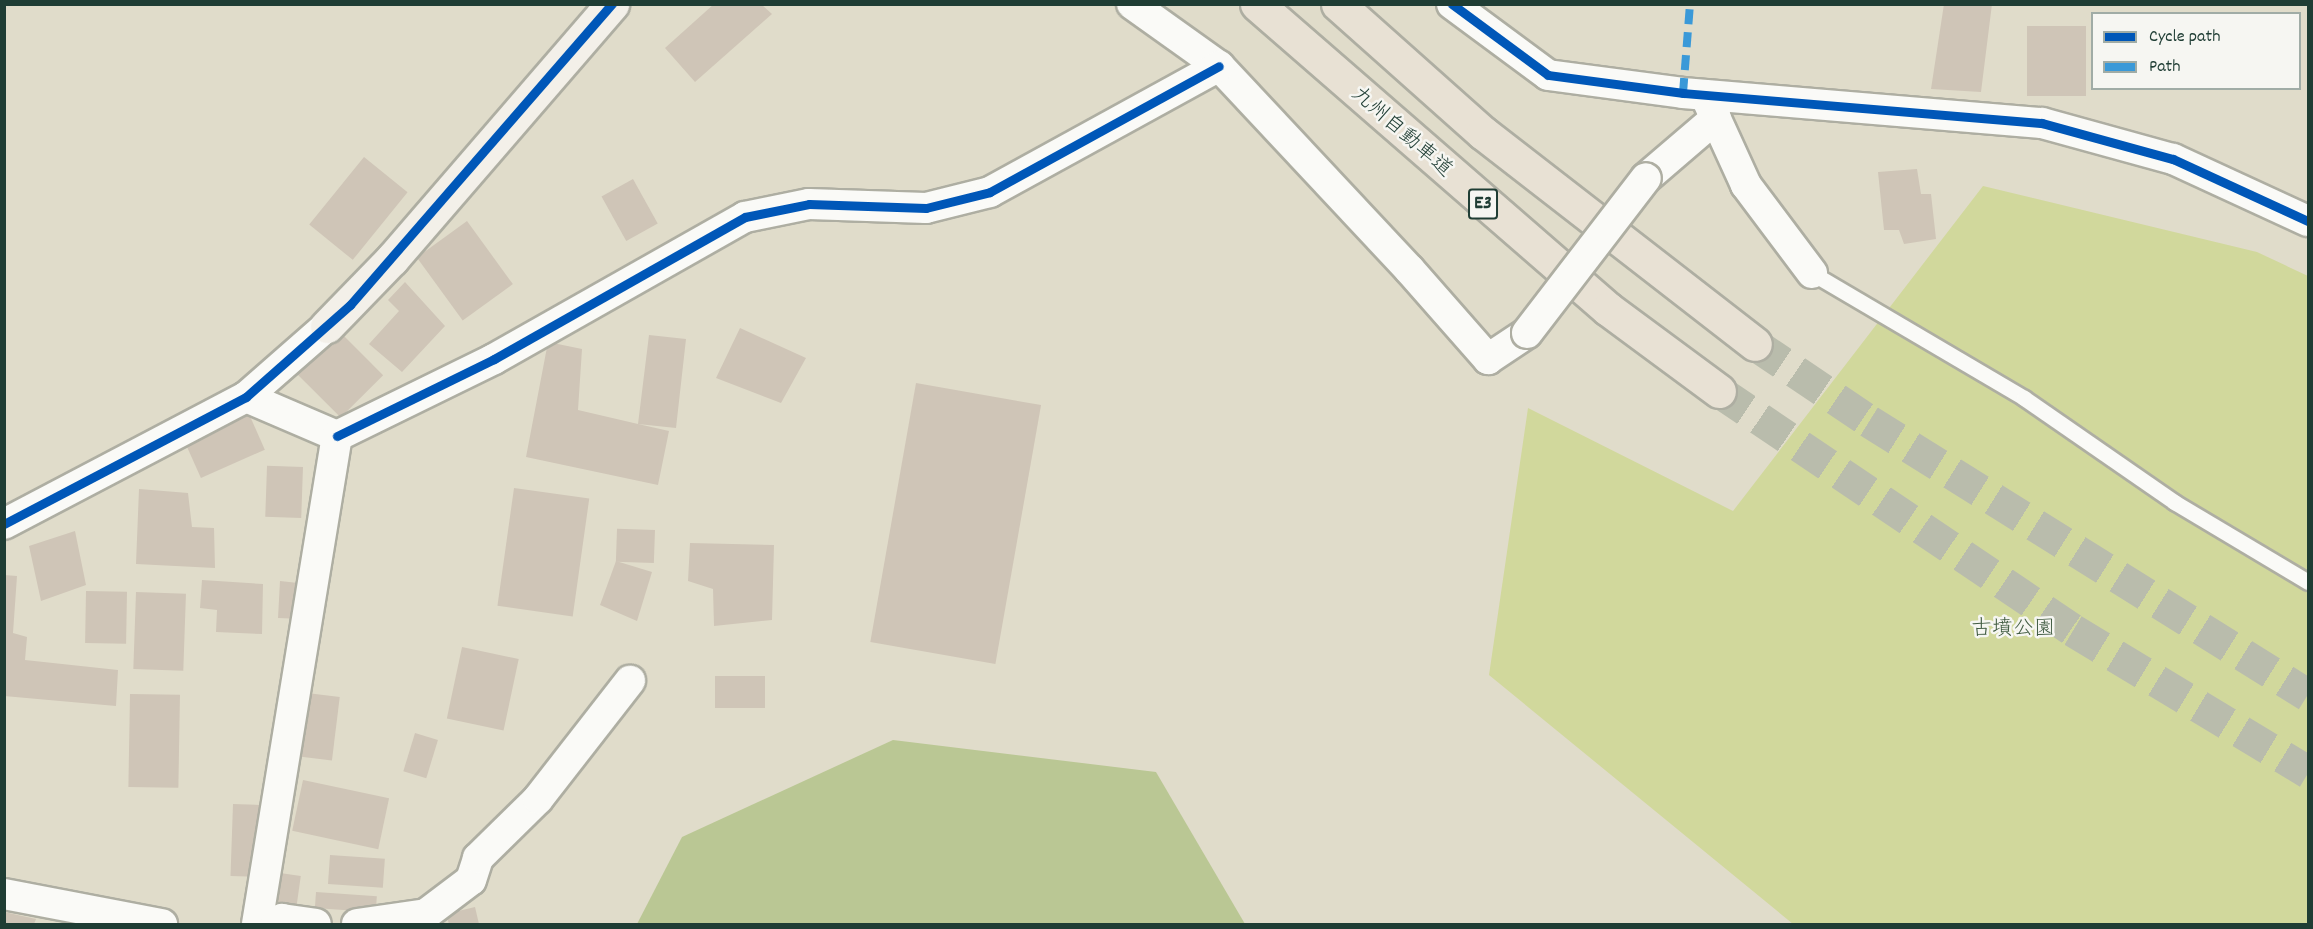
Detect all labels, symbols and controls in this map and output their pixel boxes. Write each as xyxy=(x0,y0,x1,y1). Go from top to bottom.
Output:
legend xyxy=(2091,12,2301,90)
text: Cycle path xyxy=(2149,25,2220,50)
text: Path xyxy=(2149,55,2181,80)
street label: 九州自動車道 xyxy=(1345,82,1457,184)
road number: E3 xyxy=(1468,187,1498,221)
park label: 古墳公園 xyxy=(1971,617,2055,643)

